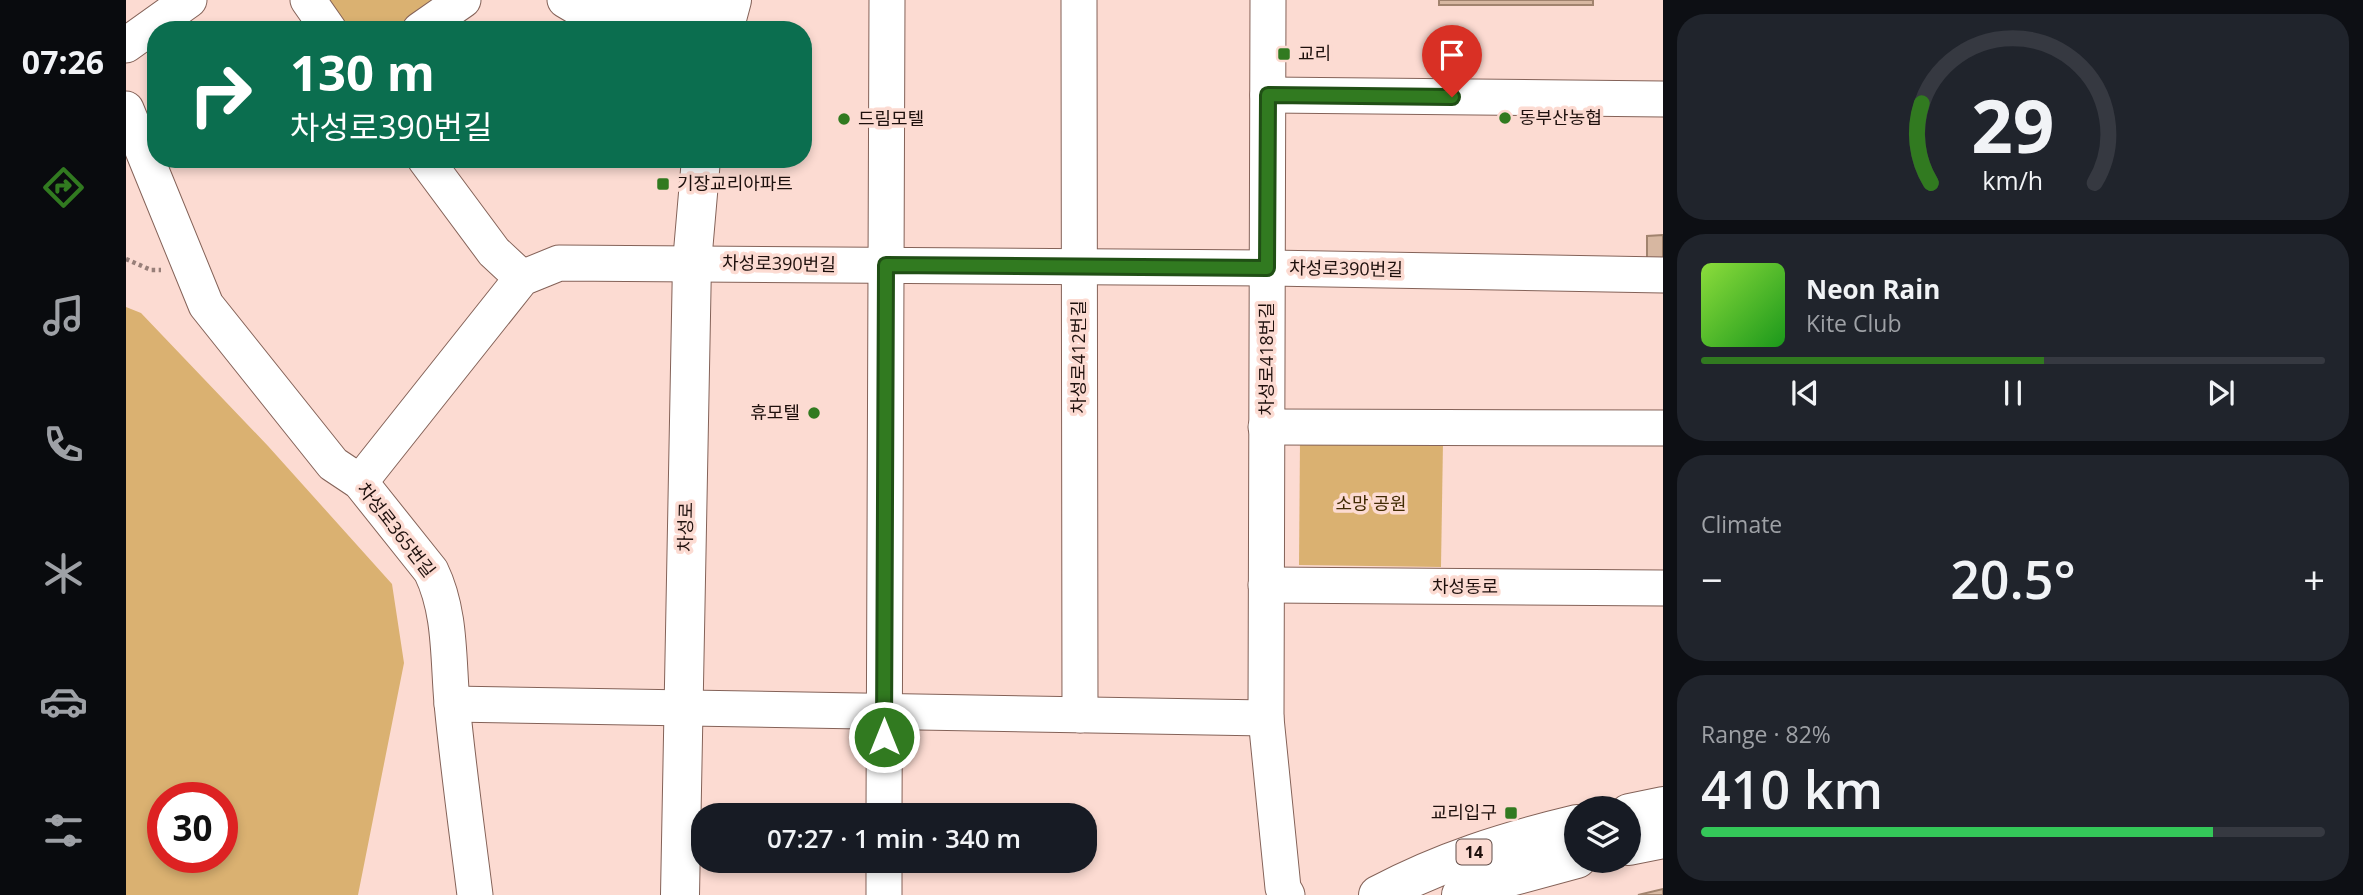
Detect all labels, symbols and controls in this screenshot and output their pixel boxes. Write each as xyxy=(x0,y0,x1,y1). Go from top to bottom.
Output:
pin xyxy=(1422,25,1482,97)
icon: arrive xyxy=(1433,36,1471,74)
text: 130 m xyxy=(290,39,435,105)
text: 07:26 xyxy=(22,40,104,83)
place label: 교리 xyxy=(1298,41,1331,65)
marker: 교리 xyxy=(1276,46,1292,62)
icon: right xyxy=(175,49,266,140)
text: 29 xyxy=(1971,76,2055,175)
text: 차성로390번길 xyxy=(290,105,492,148)
place label: 동부산농협 xyxy=(1519,105,1602,129)
place label: 드림모텔 xyxy=(858,106,924,130)
marker: 동부산농협 xyxy=(1497,110,1513,126)
marker: 드림모텔 xyxy=(836,111,852,127)
icon: directions xyxy=(39,163,88,212)
text: km/h xyxy=(1983,163,2043,197)
place label: 기장교리아파트 xyxy=(677,171,793,195)
marker: 기장교리아파트 xyxy=(655,176,671,192)
street label: 차성로390번길 xyxy=(722,250,836,276)
street label: 차성로390번길 xyxy=(1289,255,1403,281)
text: Neon Rain xyxy=(1806,271,1940,307)
icon: music xyxy=(39,291,88,340)
street label: 차성로412번길 xyxy=(1066,300,1090,414)
street label: 차성로418번길 xyxy=(1254,302,1278,416)
text: Kite Club xyxy=(1806,307,1901,339)
icon: previous xyxy=(1786,374,1824,412)
icon: pause xyxy=(1994,374,2032,412)
icon: next xyxy=(2202,374,2240,412)
place label: 휴모텔 xyxy=(750,400,800,424)
marker: 휴모텔 xyxy=(806,405,822,421)
icon: phone xyxy=(39,420,88,469)
street label: 차성로365번길 xyxy=(352,477,441,582)
park label: 소망 공원 xyxy=(1336,491,1406,515)
street label: 차성로 xyxy=(673,502,697,552)
text: Climate xyxy=(1701,508,1782,540)
text: 20.5° xyxy=(1950,543,2076,614)
icon: climate xyxy=(39,549,88,598)
text: − xyxy=(1701,553,1723,605)
text: + xyxy=(2303,553,2325,605)
street label: 차성동로 xyxy=(1432,574,1498,598)
icon: car xyxy=(39,677,88,726)
position arrow xyxy=(847,700,921,774)
text: Range · 82% xyxy=(1701,718,1831,750)
text: 410 km xyxy=(1701,753,1883,824)
speed limit sign: 30 xyxy=(147,782,238,873)
map controls xyxy=(1564,796,1641,873)
button: layers xyxy=(1564,796,1641,873)
place label: 교리입구 xyxy=(1431,800,1497,824)
marker: 교리입구 xyxy=(1503,805,1519,821)
icon: filters xyxy=(39,806,88,855)
text: 07:27 · 1 min · 340 m xyxy=(767,820,1021,856)
road number: 14 xyxy=(1456,839,1492,864)

